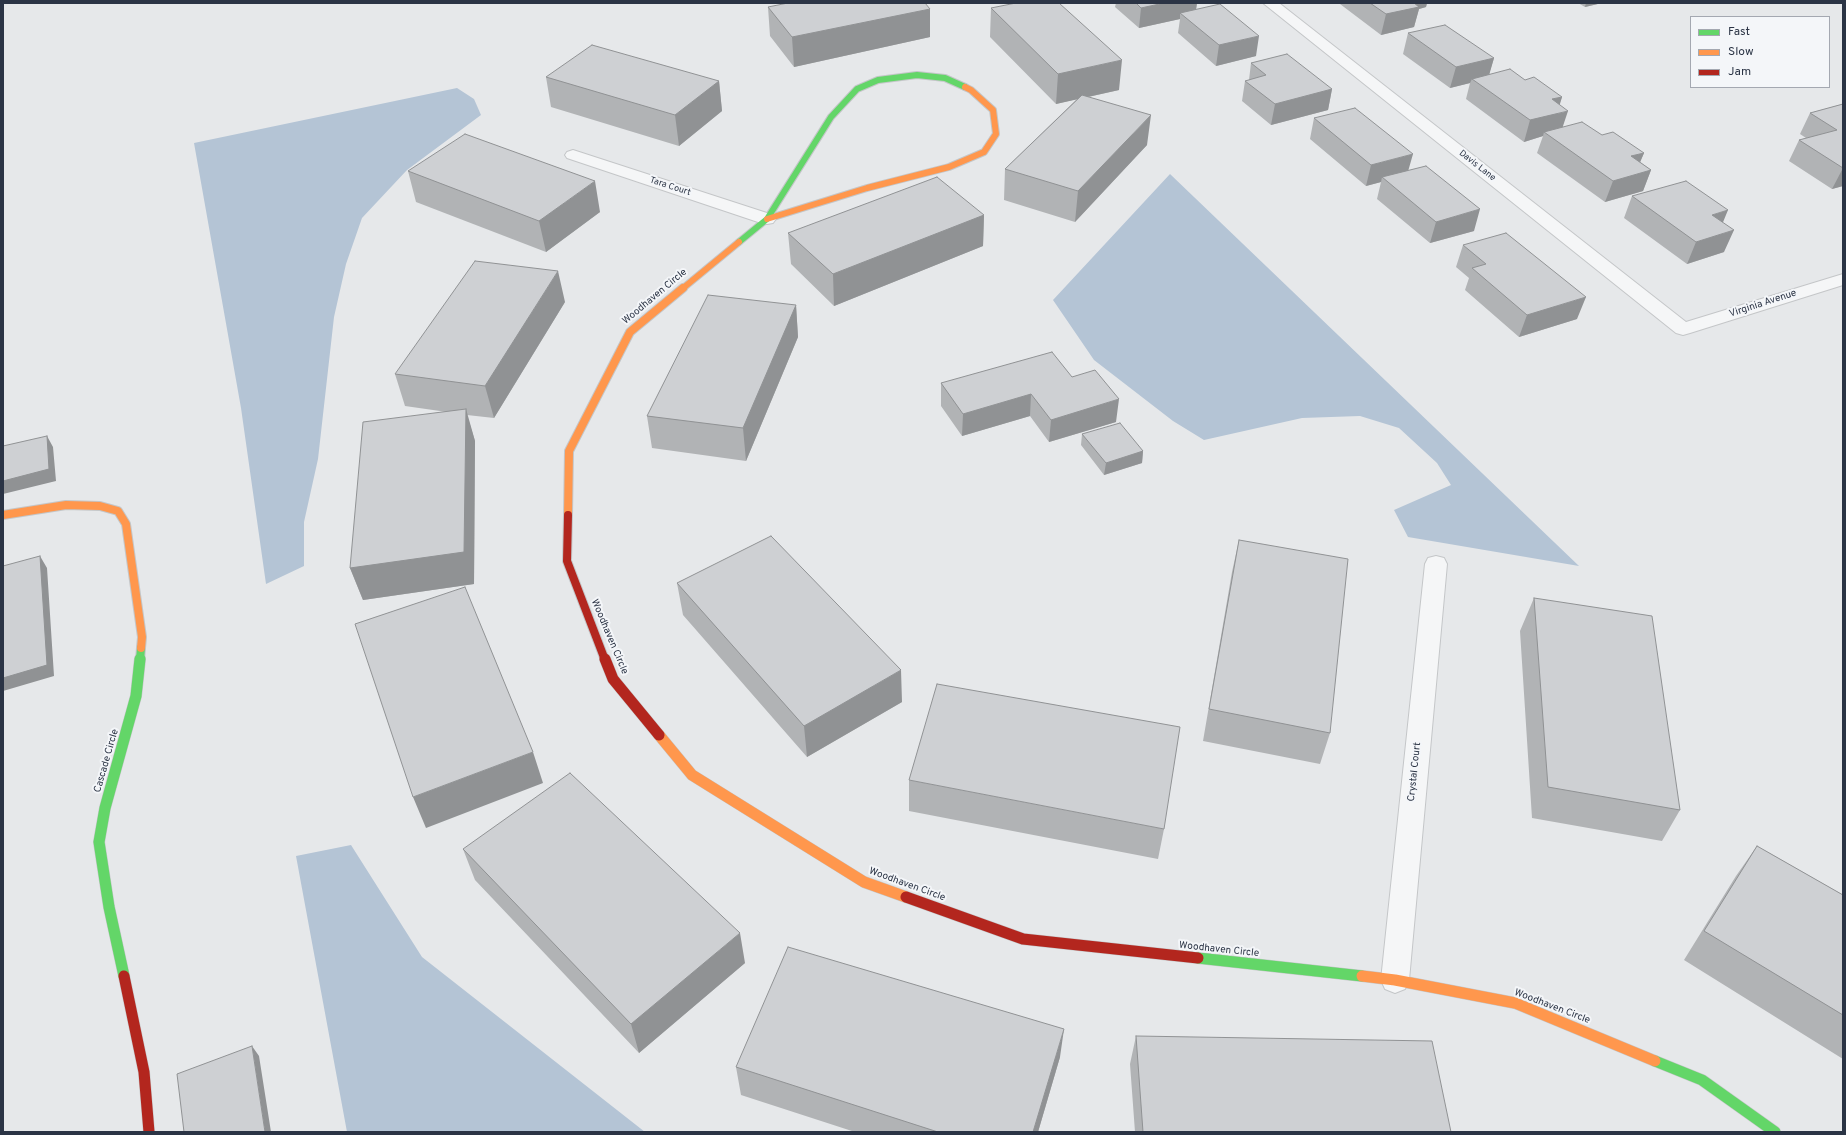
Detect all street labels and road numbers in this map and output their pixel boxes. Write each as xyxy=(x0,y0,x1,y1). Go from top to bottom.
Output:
street label: Davis Lane xyxy=(1456,148,1498,184)
street label: Tara Court xyxy=(648,175,692,199)
street label: Woodhaven Circle xyxy=(620,267,690,327)
street label: Virginia Avenue xyxy=(1728,287,1798,321)
street label: Woodhaven Circle xyxy=(588,598,630,676)
street label: Cascade Circle xyxy=(92,728,122,794)
street label: Crystal Court xyxy=(1406,742,1424,802)
street label: Woodhaven Circle xyxy=(867,866,947,904)
street label: Woodhaven Circle xyxy=(1178,940,1260,960)
street label: Woodhaven Circle xyxy=(1512,987,1592,1027)

